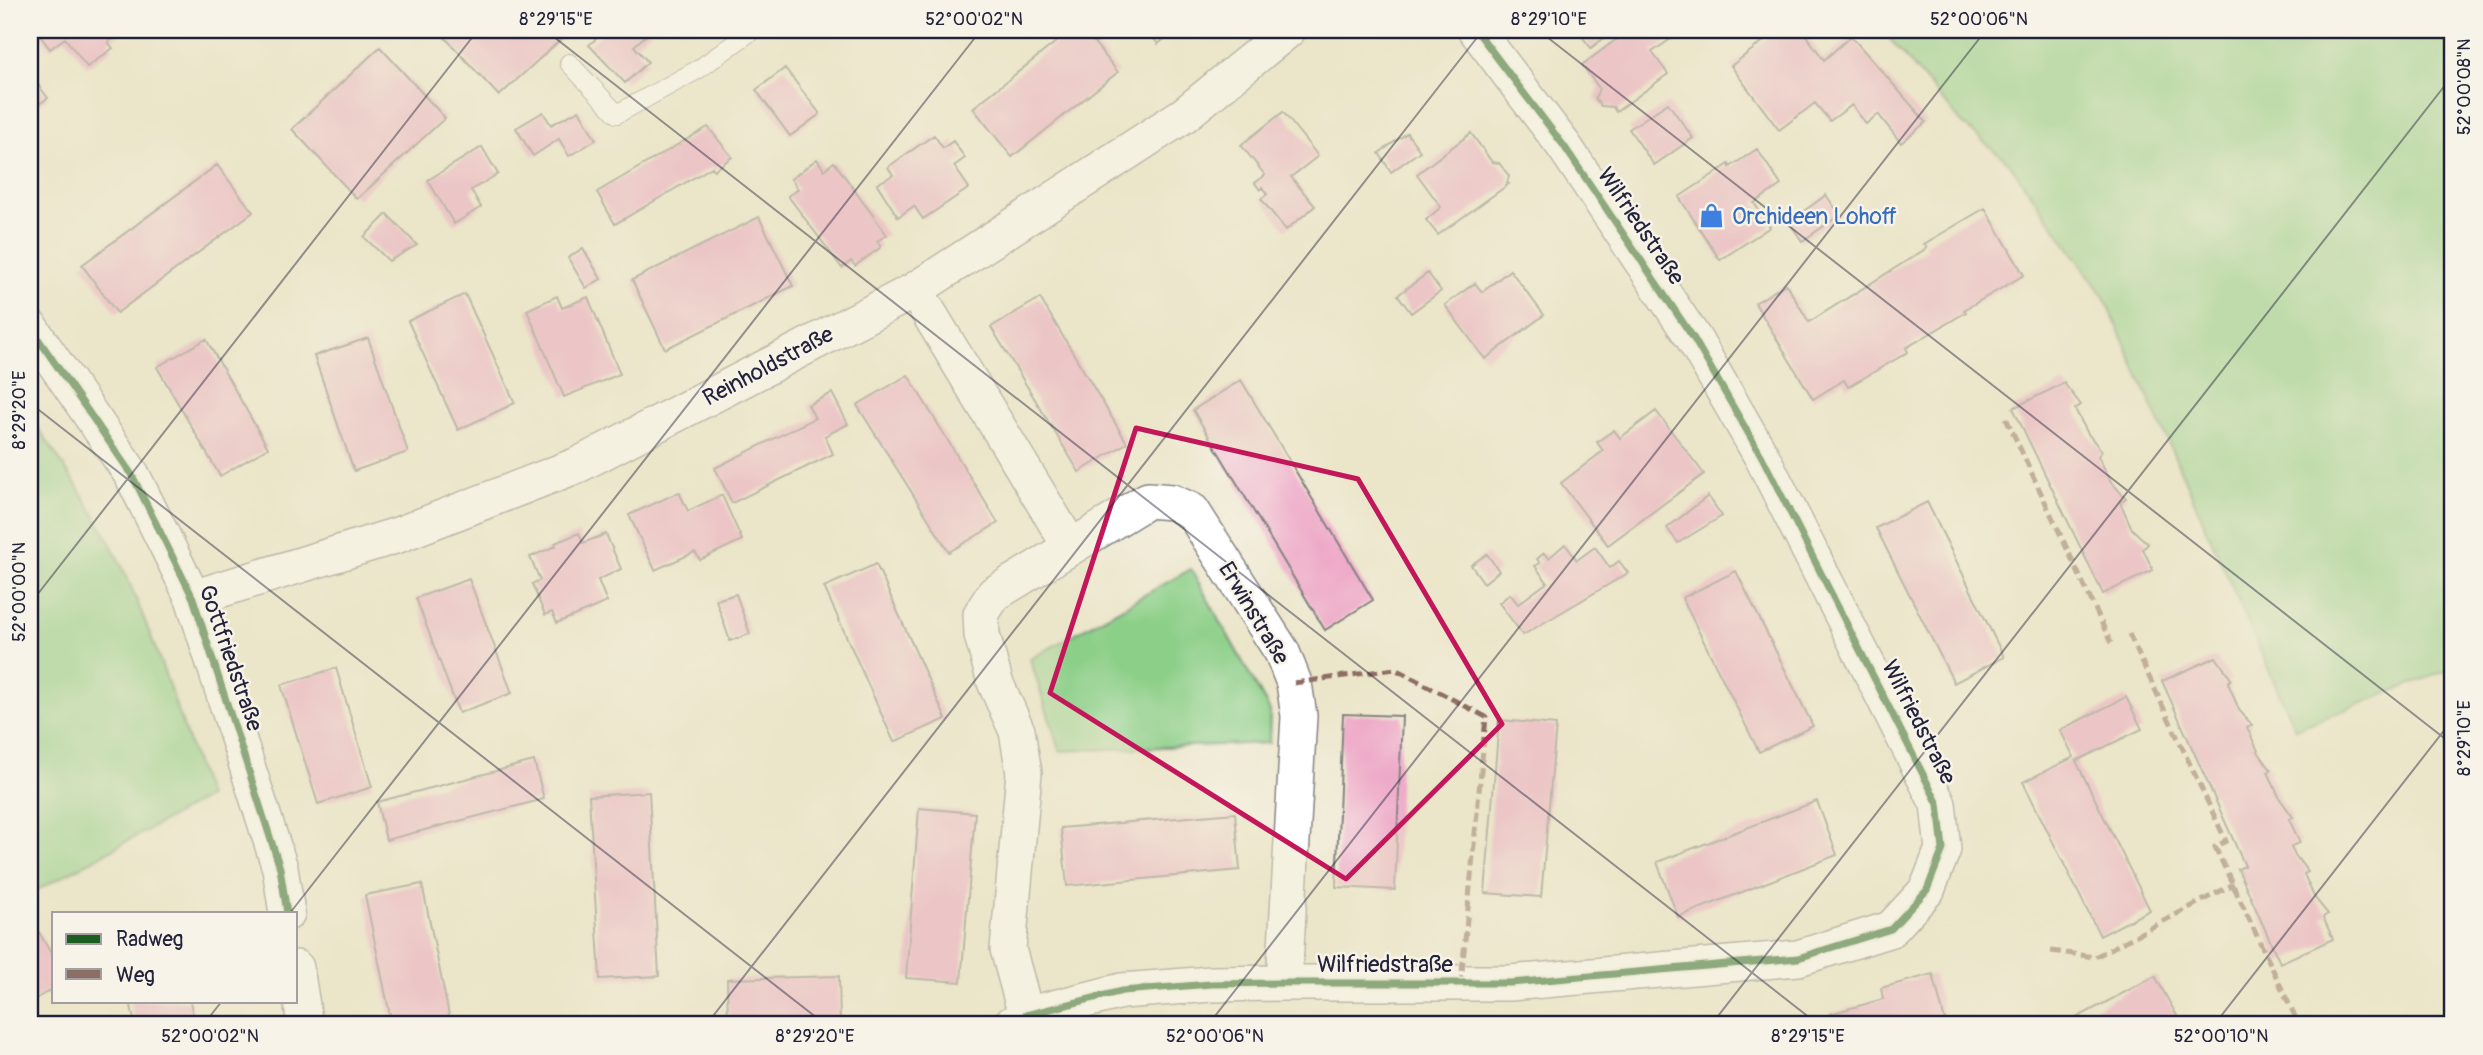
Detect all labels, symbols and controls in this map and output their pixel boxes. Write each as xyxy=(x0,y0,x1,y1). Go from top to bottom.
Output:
text: 8°29'15"E xyxy=(519,8,593,31)
text: 52°00'02"N xyxy=(925,8,1023,31)
text: 8°29'10"E xyxy=(1511,8,1587,31)
text: 52°00'06"N xyxy=(1930,8,2028,31)
text: 52°00'08"N xyxy=(2453,39,2476,135)
street label: Wilfriedstraße xyxy=(1591,162,1691,291)
shop icon: Orchideen Lohoff xyxy=(1698,202,1726,230)
place label: Orchideen Lohoff xyxy=(1732,202,1897,231)
street label: Reinholdstraße xyxy=(698,319,839,413)
text: 8°29'20"E xyxy=(8,371,31,449)
text: 52°00'00"N xyxy=(8,542,31,642)
street label: Erwinstraße xyxy=(1212,556,1296,670)
street label: Gottfriedstraße xyxy=(192,581,270,736)
street label: Wilfriedstraße xyxy=(1875,655,1963,790)
text: 8°29'10"E xyxy=(2453,700,2476,776)
legend xyxy=(52,912,298,1002)
text: Radweg xyxy=(116,926,183,953)
street label: Wilfriedstraße xyxy=(1317,950,1454,979)
text: Weg xyxy=(116,962,155,989)
text: 52°00'02"N xyxy=(161,1025,259,1048)
text: 8°29'20"E xyxy=(776,1025,854,1048)
text: 52°00'06"N xyxy=(1166,1025,1264,1048)
text: 8°29'15"E xyxy=(1771,1025,1845,1048)
text: 52°00'10"N xyxy=(2174,1025,2268,1048)

